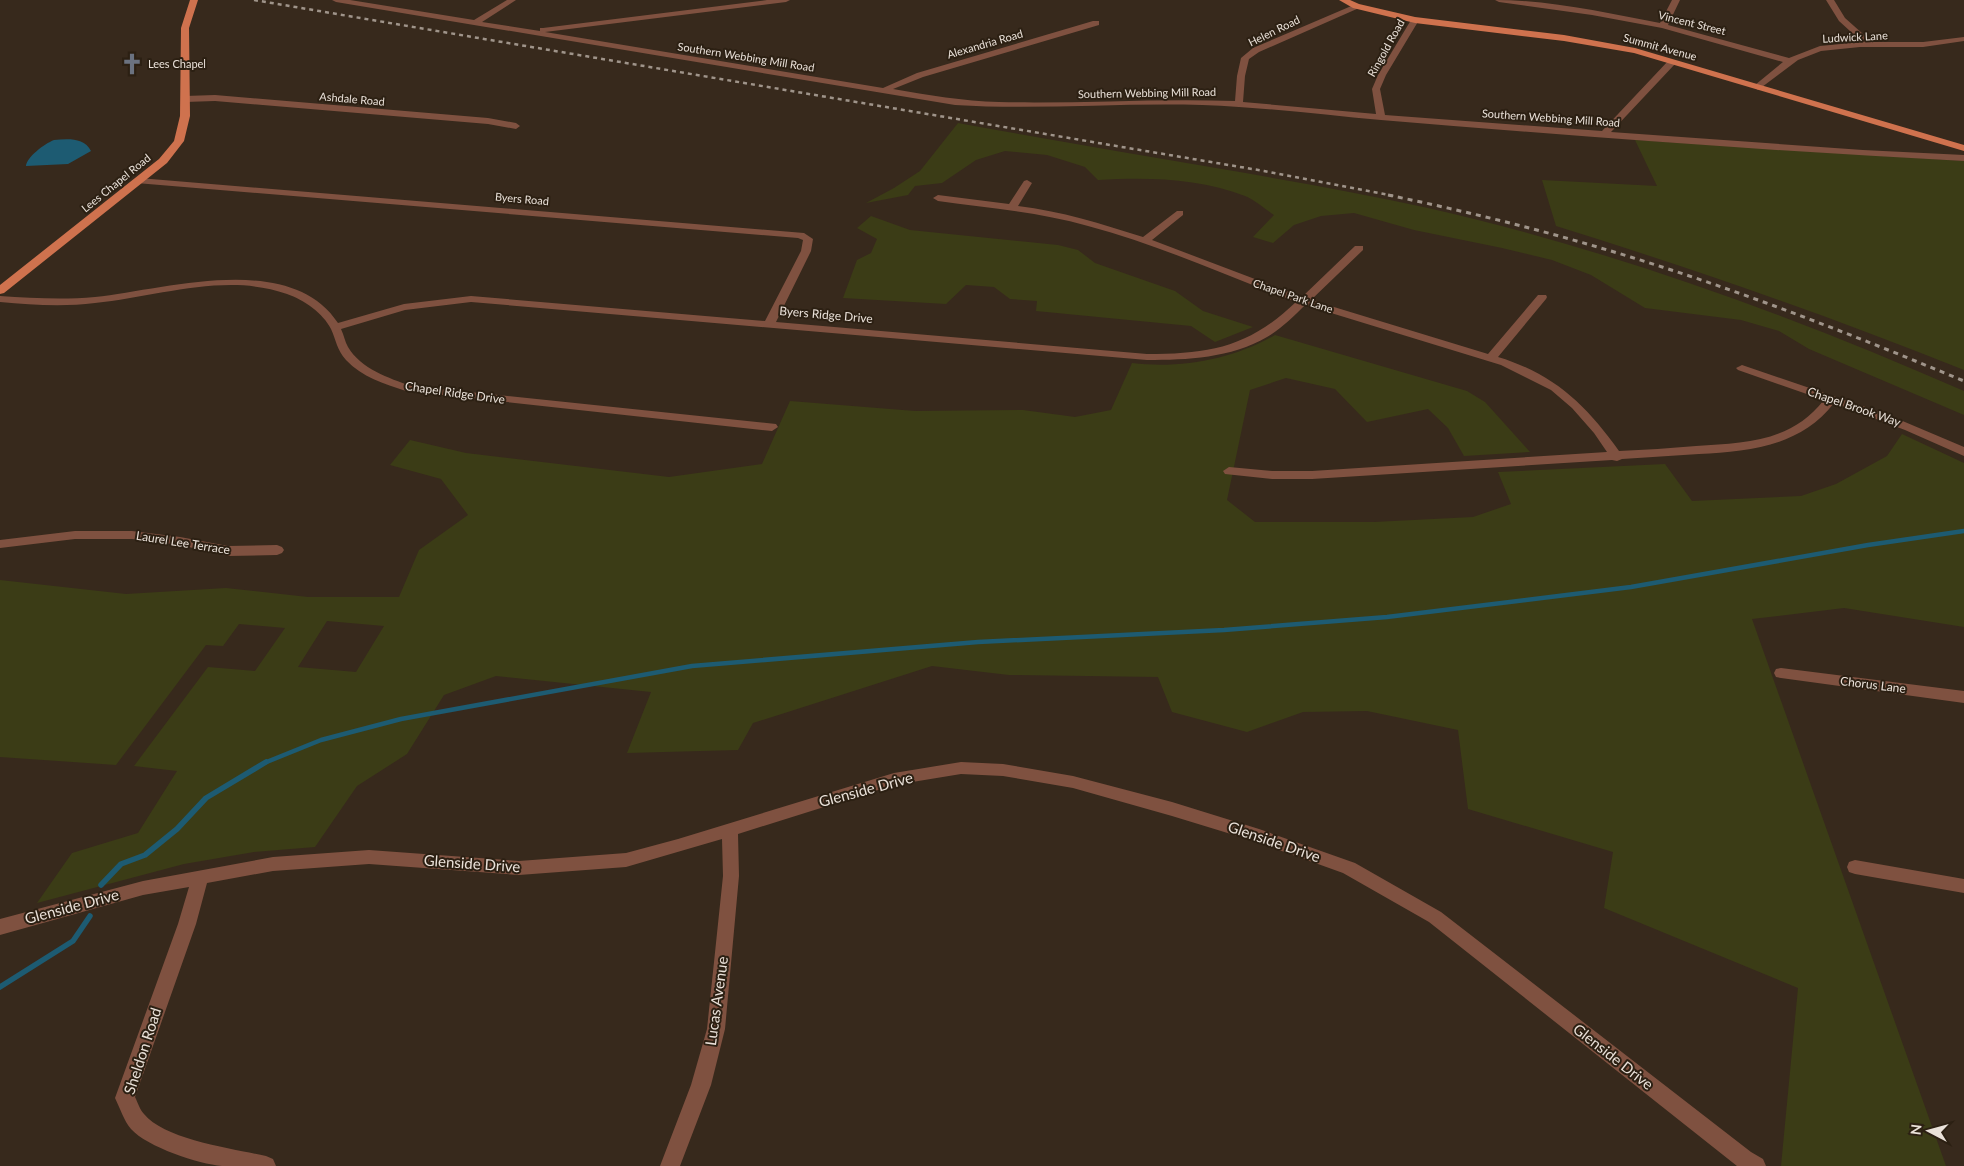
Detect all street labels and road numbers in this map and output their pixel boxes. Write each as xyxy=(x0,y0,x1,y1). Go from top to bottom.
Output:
street label: Vincent Street xyxy=(1657,8,1727,37)
street label: Helen Road xyxy=(1246,12,1302,49)
street label: Ringold Road xyxy=(1365,17,1407,79)
street label: Alexandria Road xyxy=(945,26,1024,61)
street label: Ludwick Lane xyxy=(1822,28,1888,45)
street label: Summit Avenue xyxy=(1622,30,1698,63)
street label: Southern Webbing Mill Road xyxy=(677,39,815,74)
street label: Southern Webbing Mill Road xyxy=(1078,85,1216,100)
street label: Ashdale Road xyxy=(319,89,385,108)
street label: Southern Webbing Mill Road xyxy=(1482,106,1621,129)
street label: Lees Chapel Road xyxy=(78,151,153,214)
street label: Byers Road xyxy=(494,190,550,207)
street label: Chapel Park Lane xyxy=(1251,276,1335,315)
street label: Byers Ridge Drive xyxy=(779,303,873,326)
street label: Chapel Ridge Drive xyxy=(404,378,506,407)
street label: Chapel Brook Way xyxy=(1806,384,1904,430)
street label: Laurel Lee Terrace xyxy=(135,528,231,557)
street label: Chorus Lane xyxy=(1839,673,1907,696)
street label: Glenside Drive xyxy=(817,768,915,810)
street label: Glenside Drive xyxy=(1226,817,1323,865)
street label: Glenside Drive xyxy=(423,851,521,875)
street label: Glenside Drive xyxy=(23,885,121,927)
street label: Lucas Avenue xyxy=(701,955,731,1047)
street label: Sheldon Road xyxy=(120,1005,165,1096)
street label: Glenside Drive xyxy=(1570,1019,1657,1093)

